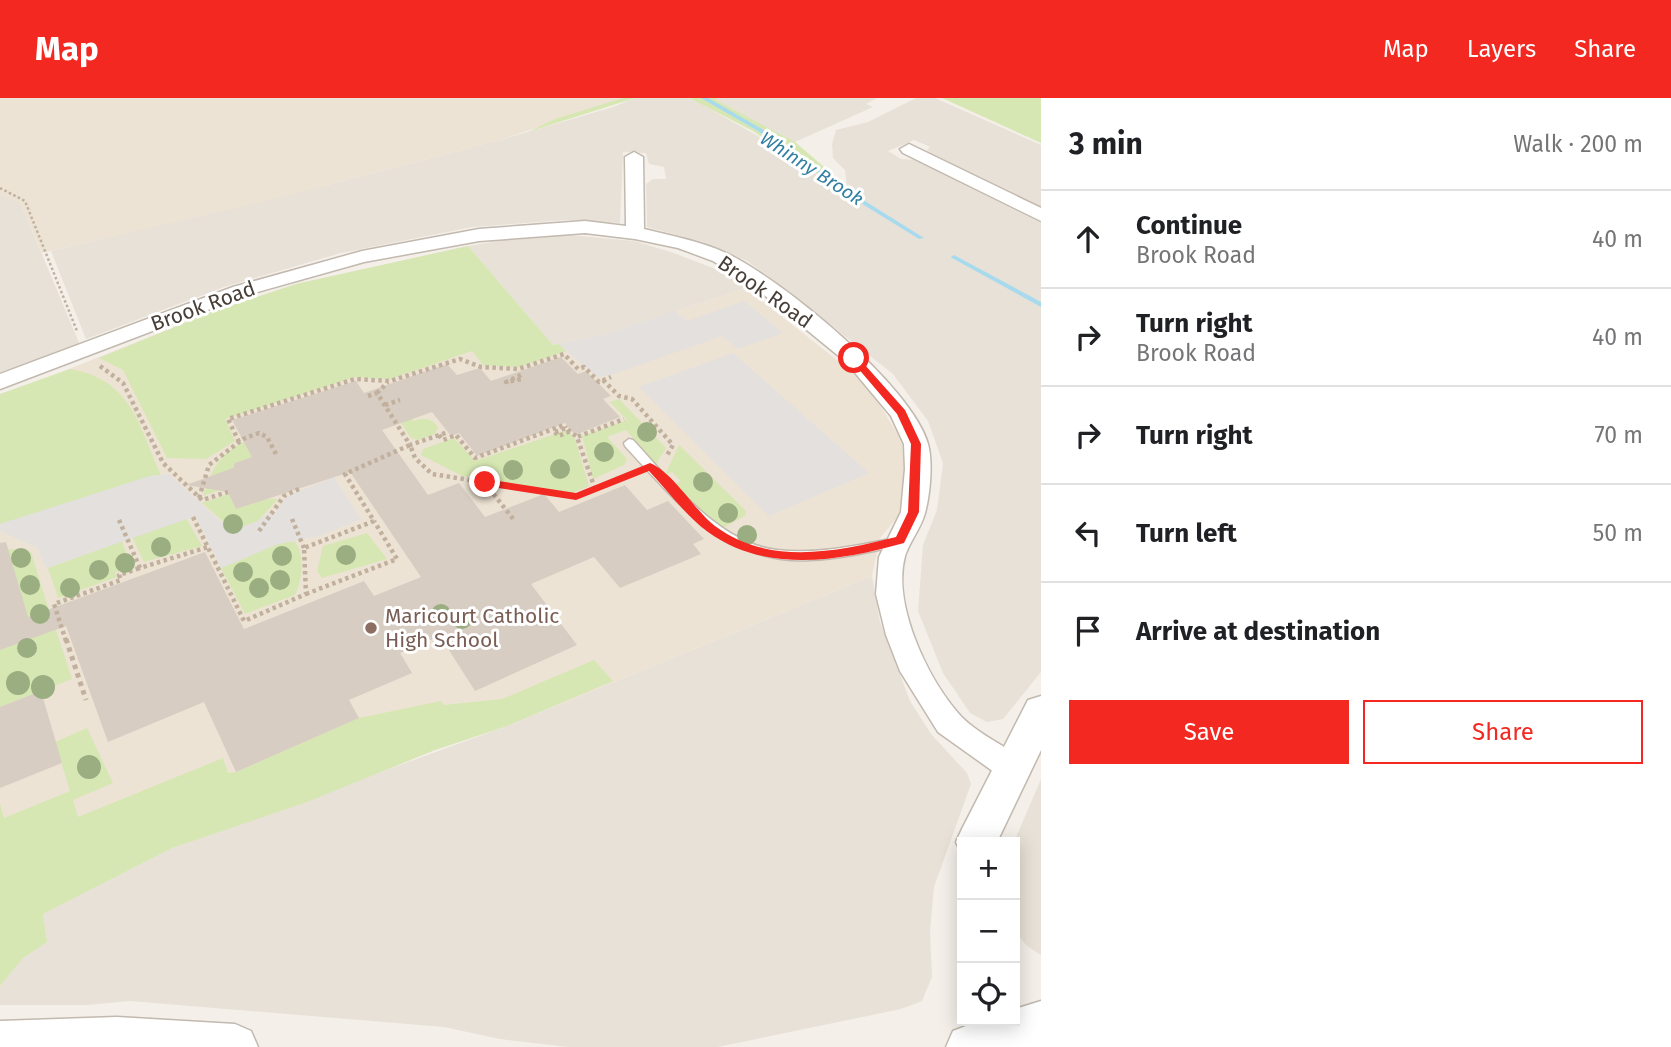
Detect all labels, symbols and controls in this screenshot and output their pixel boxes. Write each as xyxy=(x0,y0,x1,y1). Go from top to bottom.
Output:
text: Map xyxy=(35,29,99,69)
text: Map xyxy=(1383,35,1429,63)
text: Layers xyxy=(1467,35,1536,63)
text: Share xyxy=(1574,35,1636,63)
text: 3 min xyxy=(1069,126,1143,162)
water label: Whinny Brook xyxy=(756,127,868,210)
text: Walk · 200 m xyxy=(1513,130,1643,158)
text: Continue xyxy=(1136,210,1242,241)
icon: ahead xyxy=(1069,220,1107,258)
text: 40 m xyxy=(1592,225,1643,253)
text: Brook Road xyxy=(1136,241,1256,269)
street label: Brook Road xyxy=(713,250,817,334)
street label: Brook Road xyxy=(147,275,259,337)
text: Turn right xyxy=(1136,308,1253,339)
icon: right xyxy=(1069,318,1107,356)
text: 40 m xyxy=(1592,323,1643,351)
text: Brook Road xyxy=(1136,339,1256,367)
route start xyxy=(838,342,869,373)
icon: right xyxy=(1069,416,1107,454)
text: Turn right xyxy=(1136,420,1253,451)
text: 70 m xyxy=(1594,421,1643,449)
route end xyxy=(469,466,500,497)
icon: left xyxy=(1069,514,1107,552)
text: Turn left xyxy=(1136,518,1237,549)
text: 50 m xyxy=(1593,519,1643,547)
place label: Maricourt Catholic High School xyxy=(385,603,559,653)
icon: arrive xyxy=(1069,612,1107,650)
text: Arrive at destination xyxy=(1136,616,1380,647)
marker: Maricourt Catholic High School xyxy=(363,620,379,636)
button: Save xyxy=(1069,700,1349,764)
button: Share xyxy=(1363,700,1643,764)
map controls xyxy=(957,837,1020,1026)
button: + xyxy=(957,837,1020,900)
button: − xyxy=(957,900,1020,963)
button: locate xyxy=(957,963,1020,1026)

